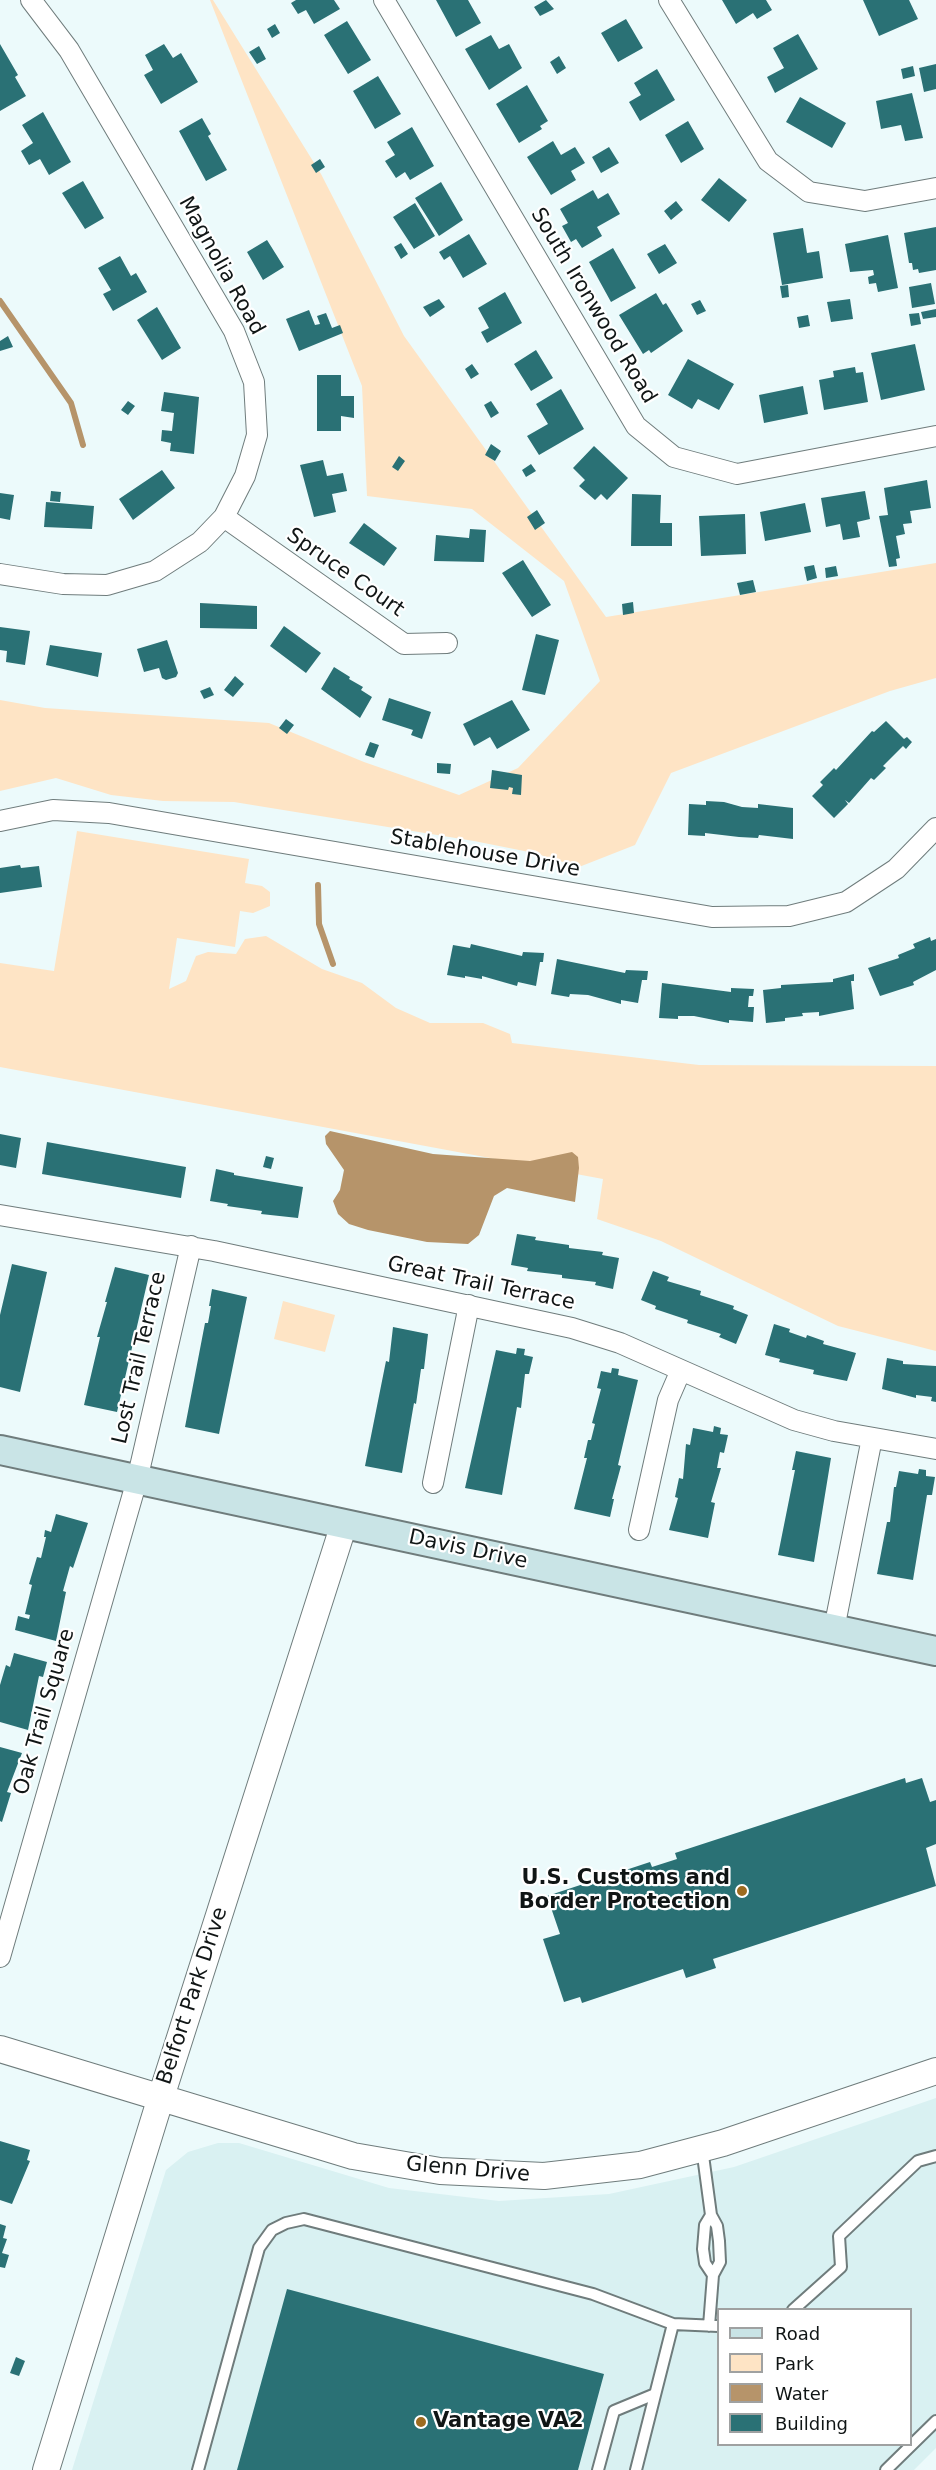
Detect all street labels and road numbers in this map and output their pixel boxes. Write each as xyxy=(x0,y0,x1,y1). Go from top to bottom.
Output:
street label: Magnolia Road xyxy=(173,192,269,340)
street label: South Ironwood Road xyxy=(525,204,661,408)
street label: Spruce Court xyxy=(281,523,409,623)
street label: Stablehouse Drive xyxy=(388,825,582,883)
street label: Great Trail Terrace xyxy=(385,1252,577,1316)
street label: Lost Trail Terrace xyxy=(108,1269,172,1447)
street label: Davis Drive xyxy=(406,1525,530,1575)
street label: Oak Trail Square xyxy=(9,1626,81,1798)
street label: Belfort Park Drive xyxy=(152,1904,234,2088)
street label: Glenn Drive xyxy=(405,2152,531,2188)

